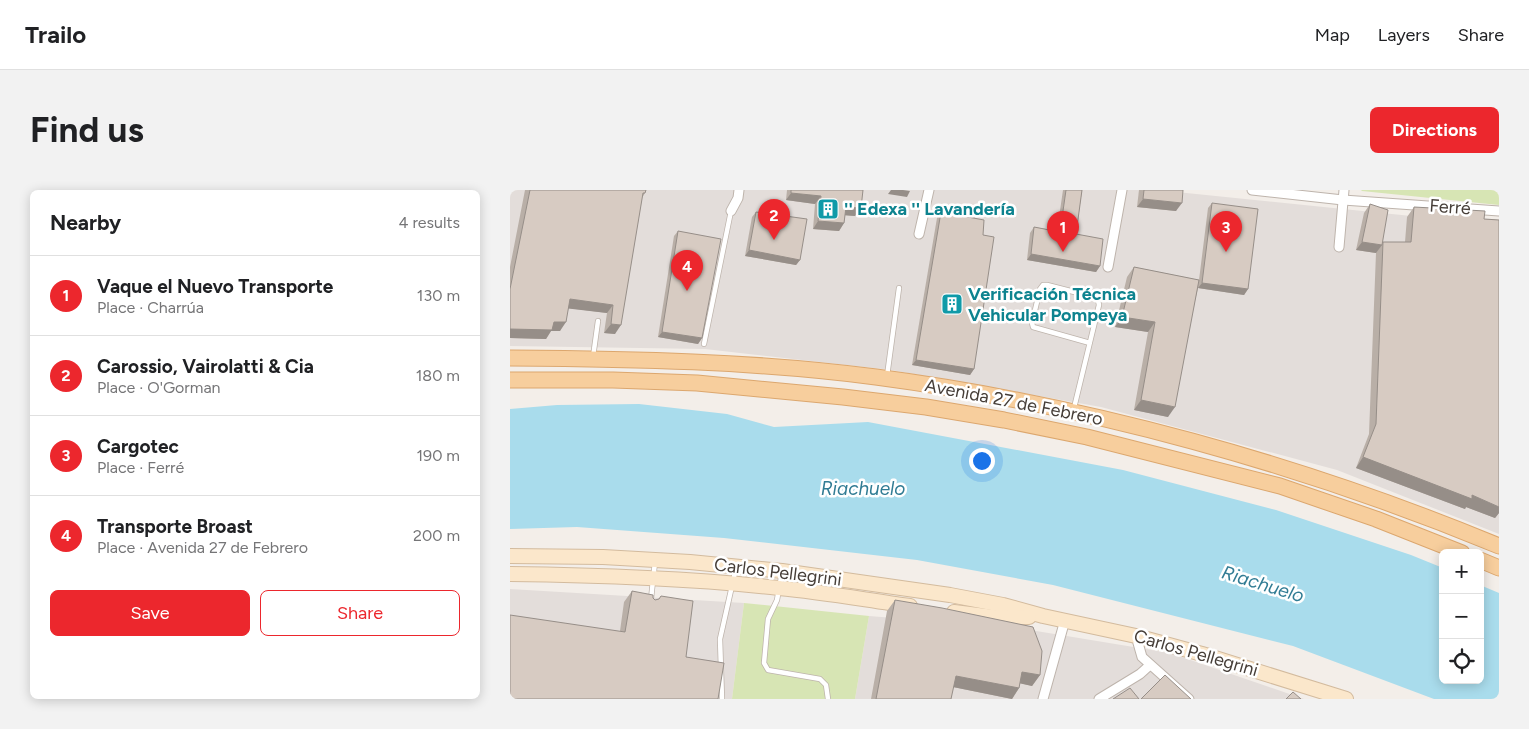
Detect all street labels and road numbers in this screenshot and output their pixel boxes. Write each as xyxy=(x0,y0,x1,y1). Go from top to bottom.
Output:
street label: Ferré xyxy=(1429,195,1472,219)
street label: Avenida 27 de Febrero xyxy=(923,374,1105,430)
street label: Carlos Pellegrini xyxy=(713,553,843,591)
street label: Carlos Pellegrini xyxy=(1131,625,1261,681)

